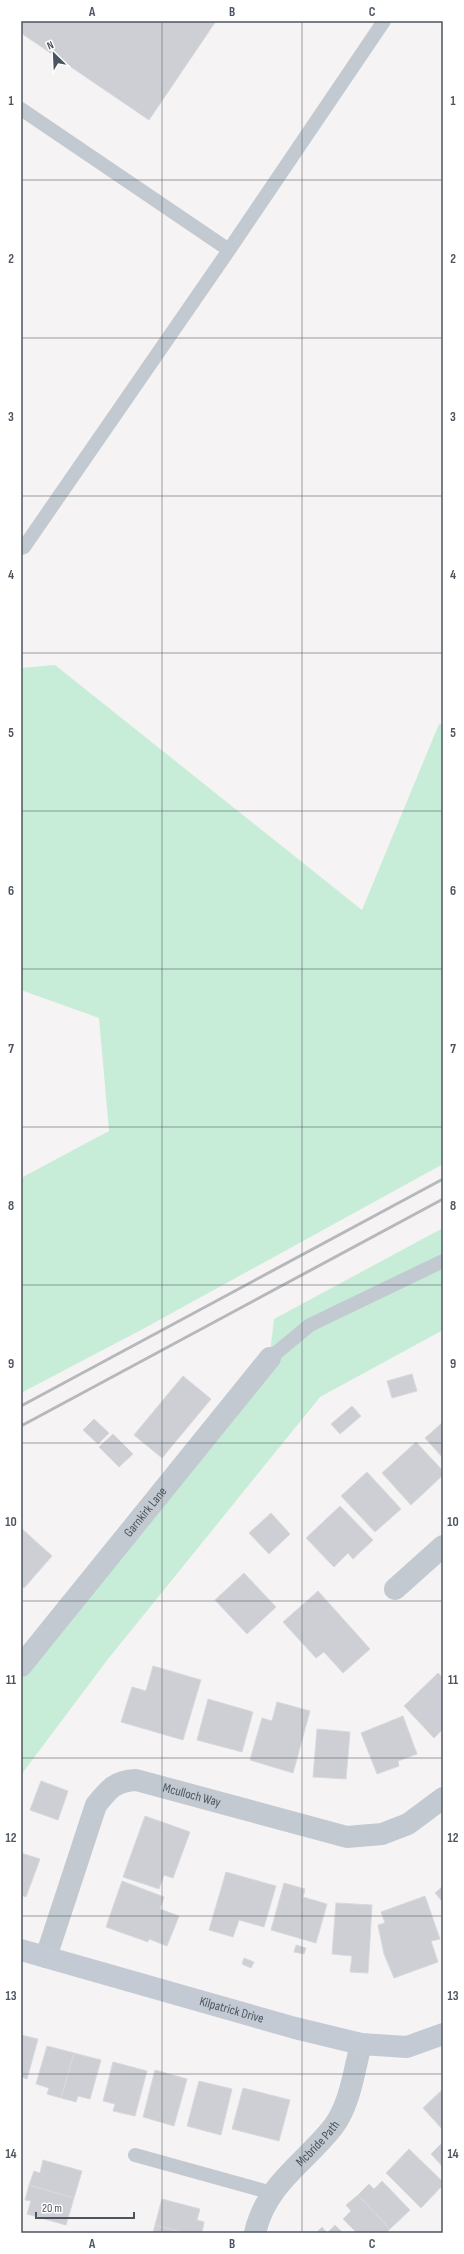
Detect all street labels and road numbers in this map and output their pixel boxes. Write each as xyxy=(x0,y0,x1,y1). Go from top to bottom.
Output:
street label: Garnkirk Lane xyxy=(121,1484,170,1540)
street label: Mculloch Way xyxy=(161,1780,223,1811)
street label: Kilpatrick Drive xyxy=(198,1993,266,2027)
street label: Mcbride Path xyxy=(292,2117,343,2170)

